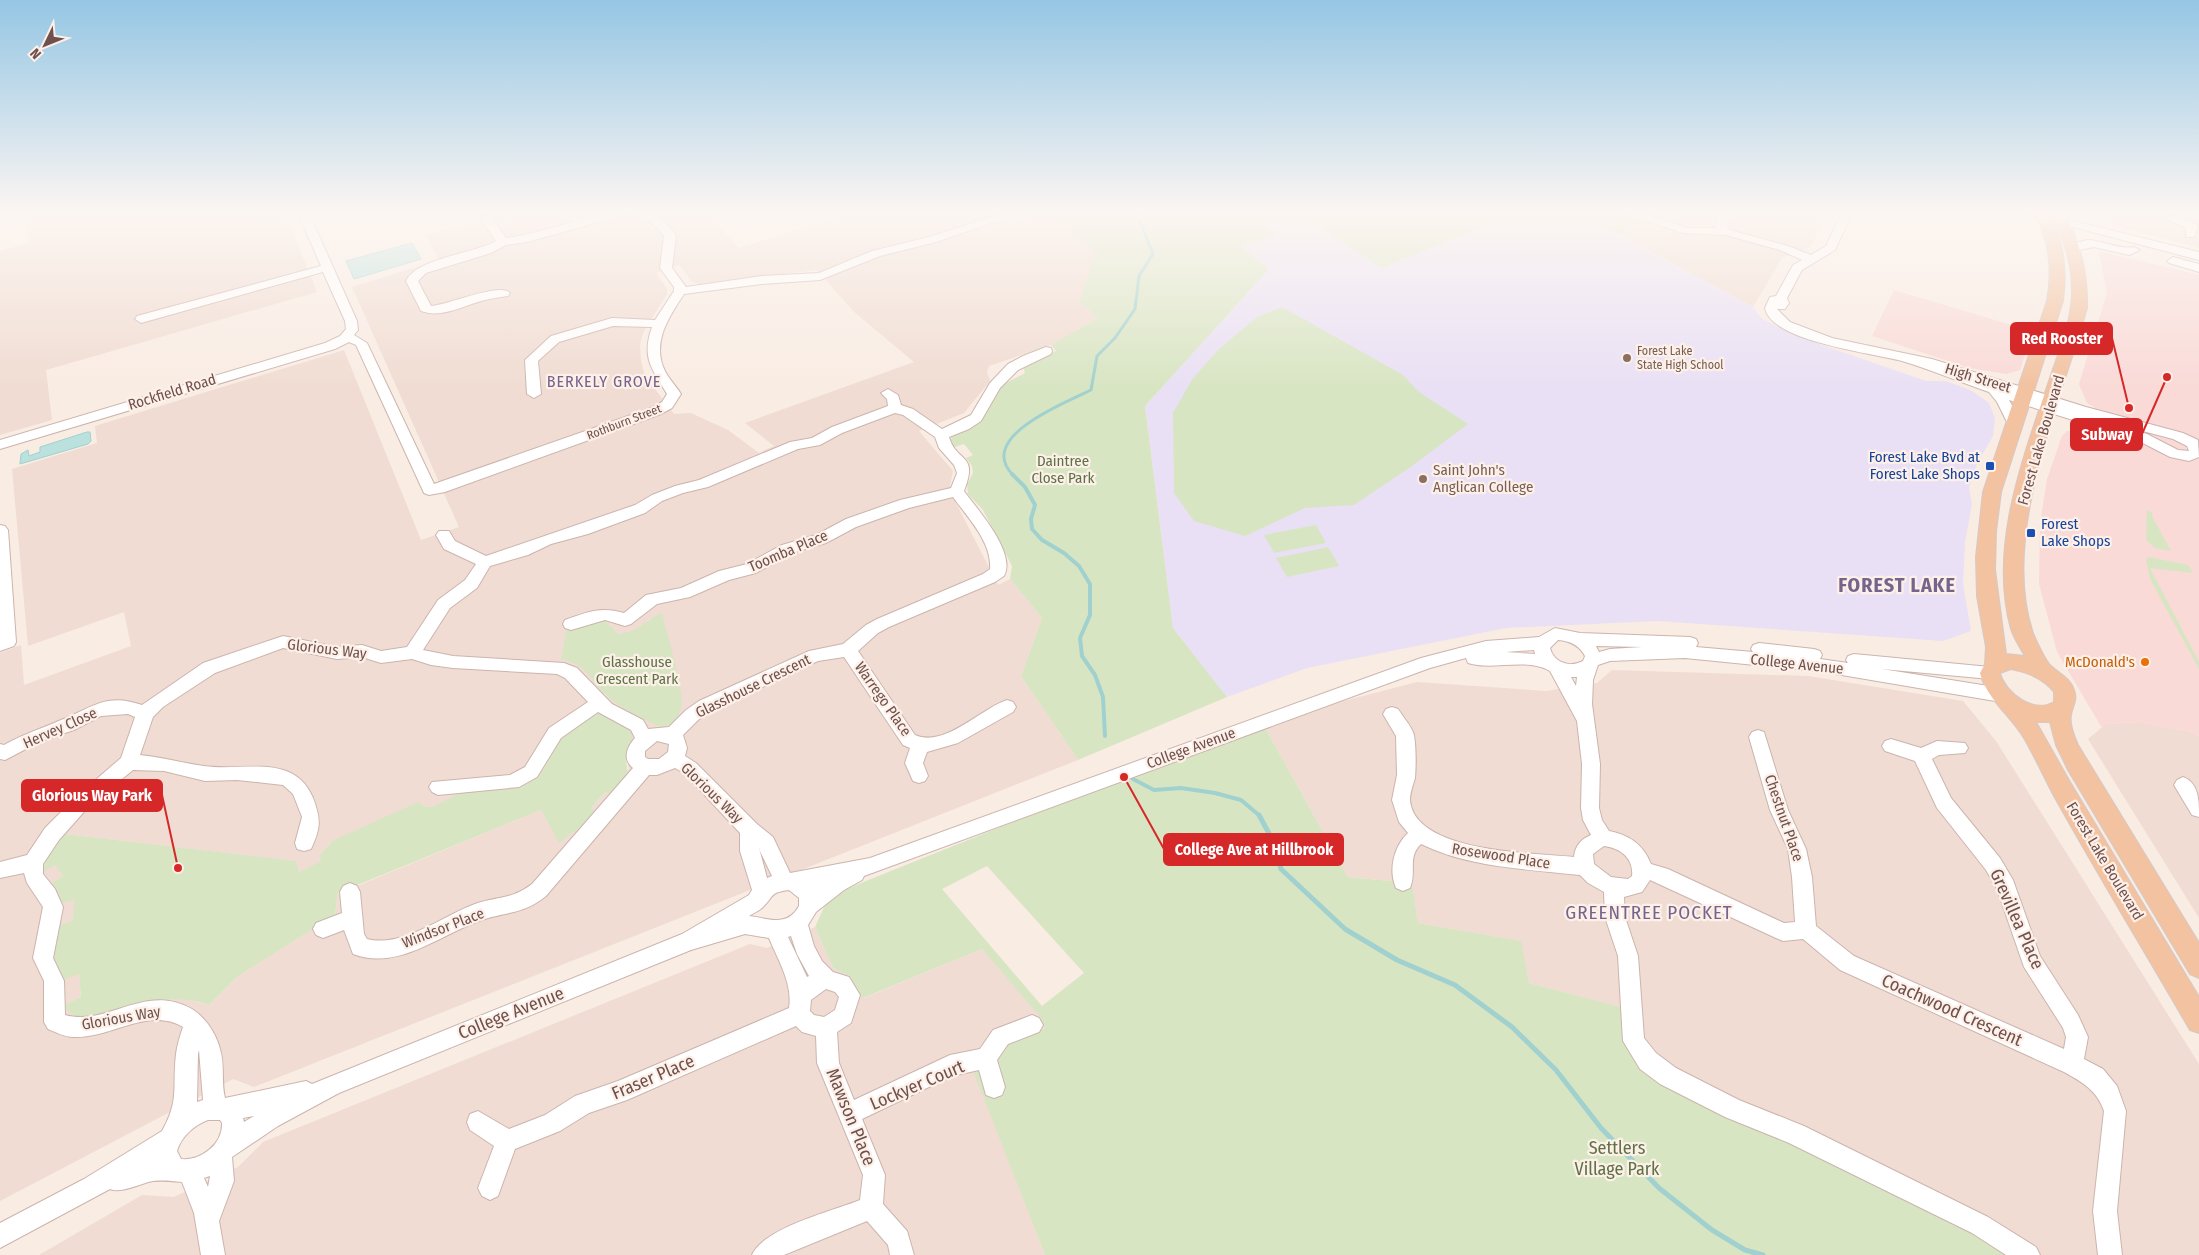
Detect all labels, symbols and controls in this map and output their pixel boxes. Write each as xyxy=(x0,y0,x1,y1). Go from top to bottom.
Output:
north arrow xyxy=(20,20,70,70)
text: N xyxy=(27,45,45,62)
callout: Red Rooster xyxy=(2011,323,2112,354)
text: Red Rooster xyxy=(2021,329,2103,348)
place label: Forest Lake State High School xyxy=(1637,344,1723,372)
marker: Forest Lake State High School xyxy=(1621,352,1633,364)
street label: High Street xyxy=(1943,359,2013,397)
street label: Rockfield Road xyxy=(126,370,218,414)
district label: BERKELY GROVE xyxy=(547,372,661,391)
street label: Forest Lake Boulevard xyxy=(2014,373,2068,507)
street label: Rothburn Street xyxy=(585,401,663,443)
callout: Subway xyxy=(2071,419,2142,450)
text: Subway xyxy=(2081,425,2133,444)
place label: Forest Lake Bvd at Forest Lake Shops xyxy=(1869,448,1980,483)
park label: Daintree Close Park xyxy=(1031,452,1095,487)
marker: Forest Lake Bvd at Forest Lake Shops xyxy=(1984,460,1996,472)
place label: Saint John's Anglican College xyxy=(1433,461,1533,496)
marker: Saint John's Anglican College xyxy=(1417,473,1429,485)
place label: Forest Lake Shops xyxy=(2041,515,2110,550)
street label: Toomba Place xyxy=(746,526,830,576)
marker: Forest Lake Shops xyxy=(2025,527,2037,539)
district label: FOREST LAKE xyxy=(1838,573,1956,597)
street label: Glorious Way xyxy=(286,635,368,663)
street label: Glasshouse Crescent xyxy=(693,650,814,722)
street label: College Avenue xyxy=(1750,650,1844,678)
park label: Glasshouse Crescent Park xyxy=(596,653,678,688)
place label: McDonald's xyxy=(2065,653,2135,671)
marker: McDonald's xyxy=(2139,656,2151,668)
street label: Warrego Place xyxy=(851,658,915,740)
street label: Hervey Close xyxy=(20,704,100,752)
street label: College Avenue xyxy=(1144,724,1238,772)
street label: Glorious Way xyxy=(677,759,747,827)
street label: Chestnut Place xyxy=(1761,772,1807,864)
callout: Glorious Way Park xyxy=(22,780,162,811)
text: Glorious Way Park xyxy=(32,786,153,805)
street label: Forest Lake Boulevard xyxy=(2063,799,2147,923)
callout: College Ave at Hillbrook xyxy=(1164,834,1343,865)
street label: Rosewood Place xyxy=(1451,839,1551,873)
text: College Ave at Hillbrook xyxy=(1175,840,1334,859)
street label: Grevillea Place xyxy=(1985,865,2049,973)
district label: GREENTREE POCKET xyxy=(1565,901,1733,924)
street label: Windsor Place xyxy=(399,904,487,952)
street label: Coachwood Crescent xyxy=(1878,969,2026,1051)
street label: College Avenue xyxy=(455,982,567,1044)
street label: Glorious Way xyxy=(80,1002,162,1034)
street label: Fraser Place xyxy=(608,1050,698,1104)
street label: Lockyer Court xyxy=(867,1055,968,1115)
street label: Mawson Place xyxy=(821,1065,881,1169)
park label: Settlers Village Park xyxy=(1574,1137,1660,1180)

